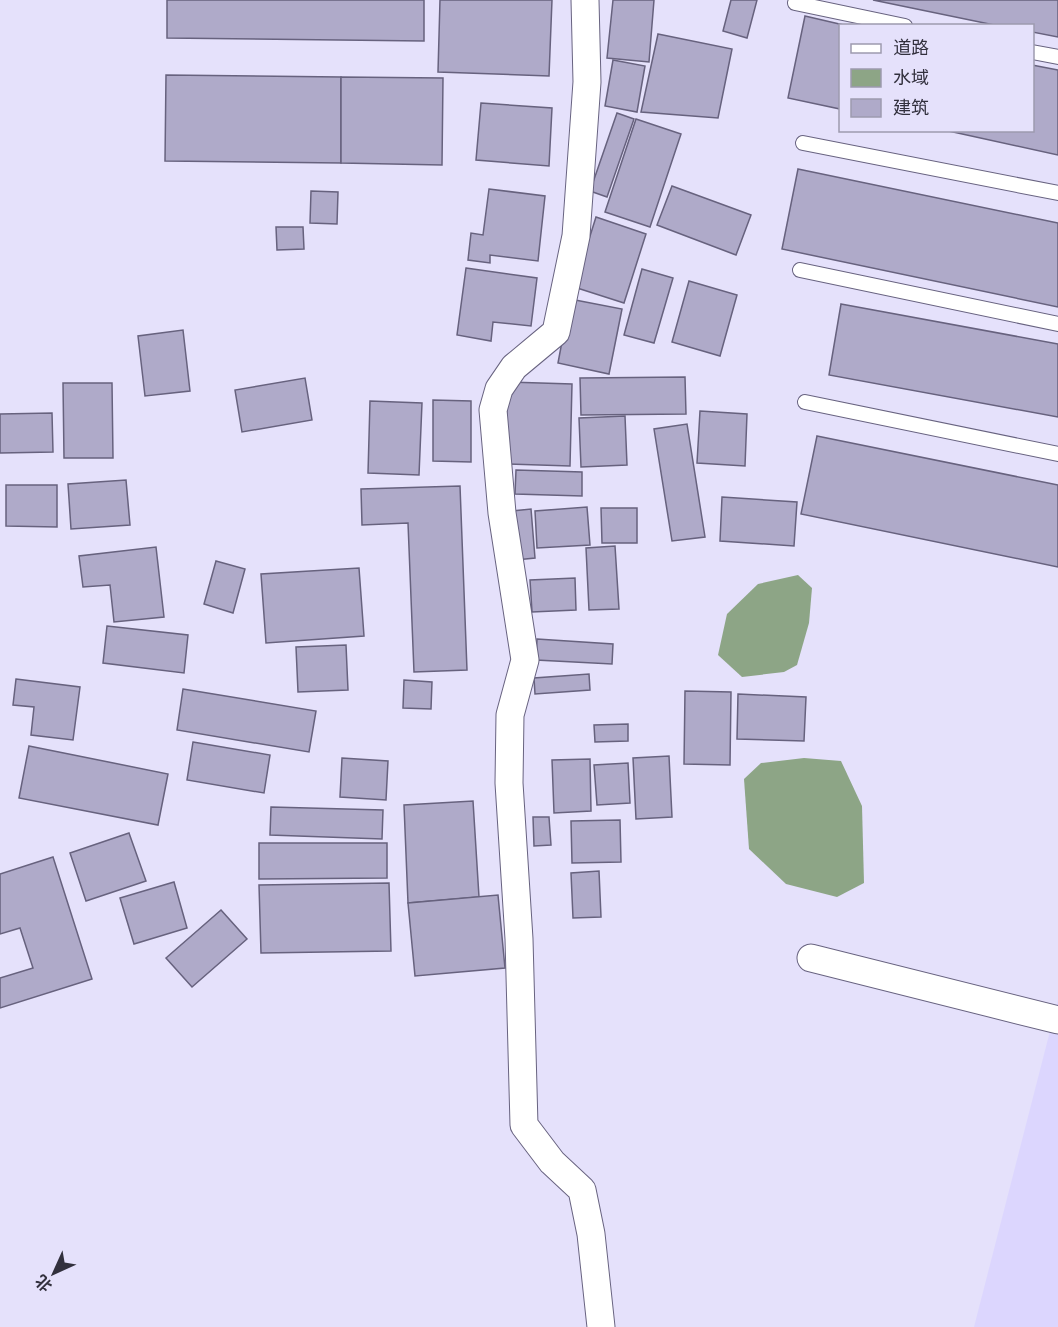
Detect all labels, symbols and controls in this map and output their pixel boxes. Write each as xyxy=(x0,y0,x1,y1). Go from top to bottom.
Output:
legend xyxy=(839,24,1034,132)
text: 道路 xyxy=(893,37,929,59)
text: 水域 xyxy=(893,67,929,89)
text: 建筑 xyxy=(893,97,929,119)
north arrow xyxy=(24,1243,84,1303)
text: 北 xyxy=(31,1271,56,1296)

